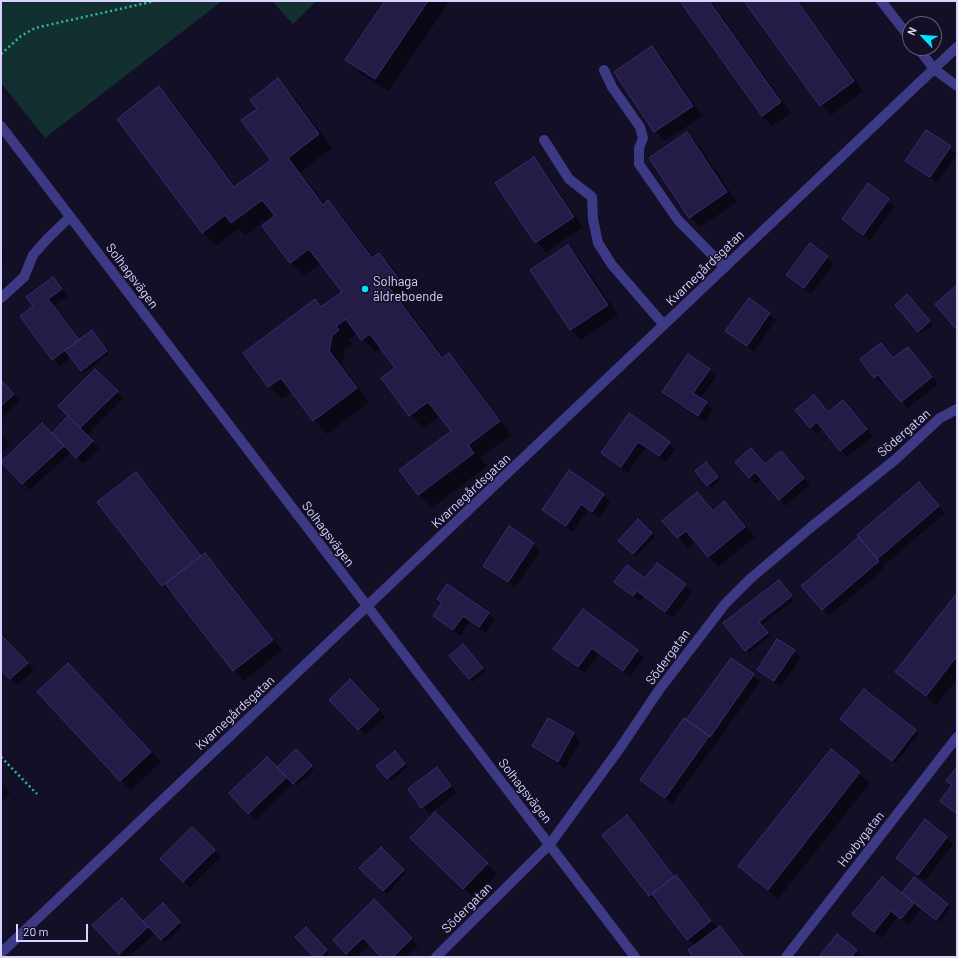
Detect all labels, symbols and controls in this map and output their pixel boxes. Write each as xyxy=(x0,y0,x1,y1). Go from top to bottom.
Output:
north arrow xyxy=(902,16,942,56)
text: N xyxy=(904,25,919,37)
street label: Kvarnegårdsgatan xyxy=(663,227,747,309)
street label: Solhagsvägen xyxy=(102,240,162,312)
place label: Solhaga äldreboende xyxy=(373,274,443,305)
marker: Solhaga äldreboende xyxy=(360,284,370,294)
street label: Södergatan xyxy=(874,406,934,460)
street label: Kvarnegårdsgatan xyxy=(428,450,514,532)
street label: Solhagsvägen xyxy=(298,498,358,570)
street label: Södergatan xyxy=(643,626,693,688)
street label: Kvarnegårdsgatan xyxy=(192,672,278,754)
street label: Solhagsvägen xyxy=(495,756,555,826)
street label: Hovbygatan xyxy=(835,808,887,870)
street label: Södergatan xyxy=(438,879,496,937)
scale bar xyxy=(18,916,90,942)
text: 20 m xyxy=(23,924,49,938)

